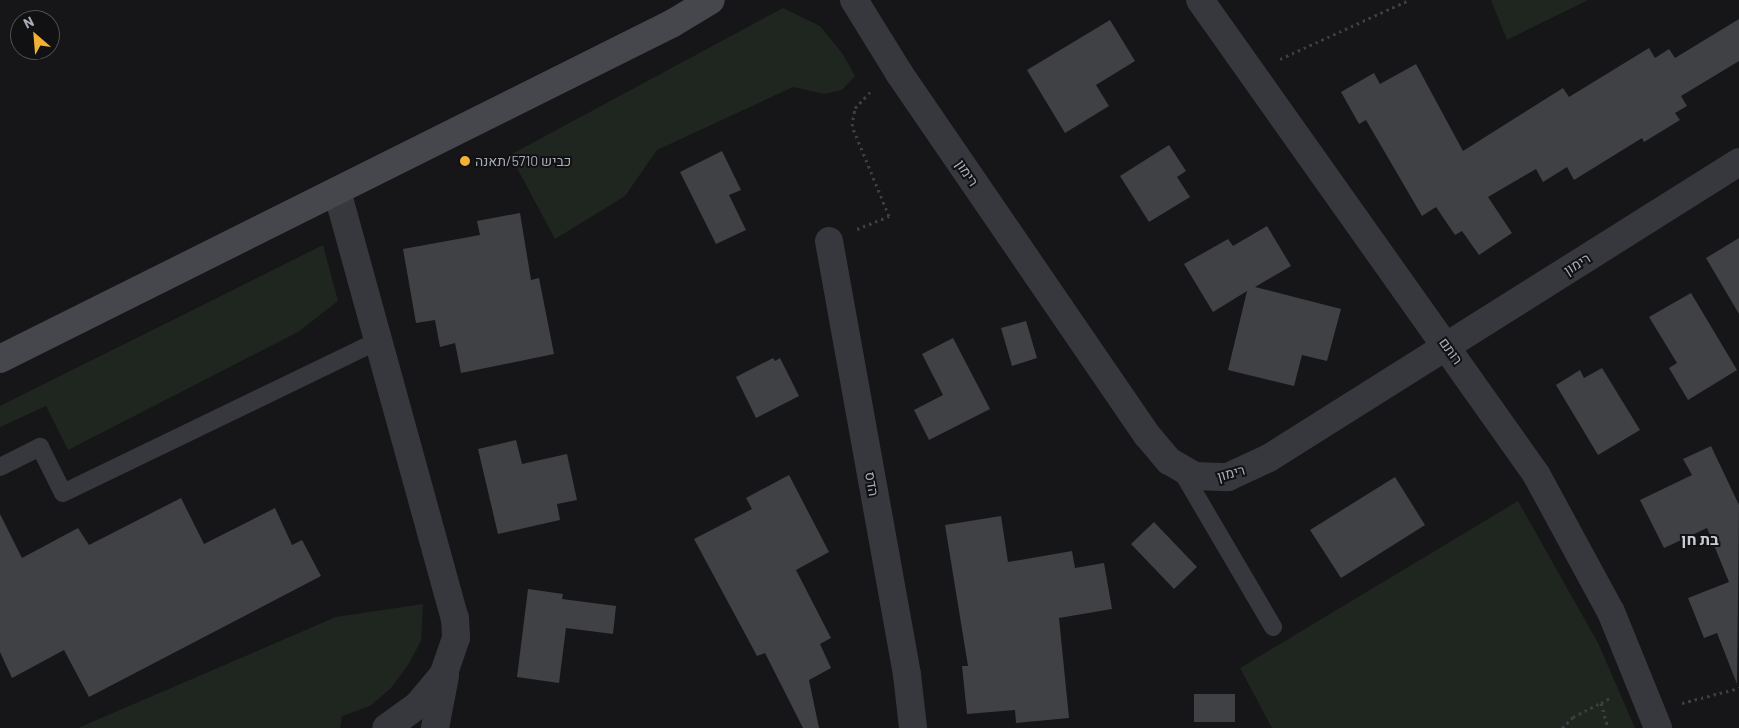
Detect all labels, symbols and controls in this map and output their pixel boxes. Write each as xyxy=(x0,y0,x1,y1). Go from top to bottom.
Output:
north arrow xyxy=(10,10,60,60)
text: N xyxy=(20,12,36,32)
place label: כביש 5710/תאנה xyxy=(475,153,571,169)
marker: כביש 5710/תאנה xyxy=(459,155,471,167)
street label: רימון xyxy=(952,157,982,189)
street label: רימון xyxy=(1561,249,1593,279)
street label: רותם xyxy=(1436,334,1466,368)
street label: רימון xyxy=(1215,461,1247,485)
street label: הדס xyxy=(862,471,882,497)
district label: בת חן xyxy=(1681,529,1719,549)

